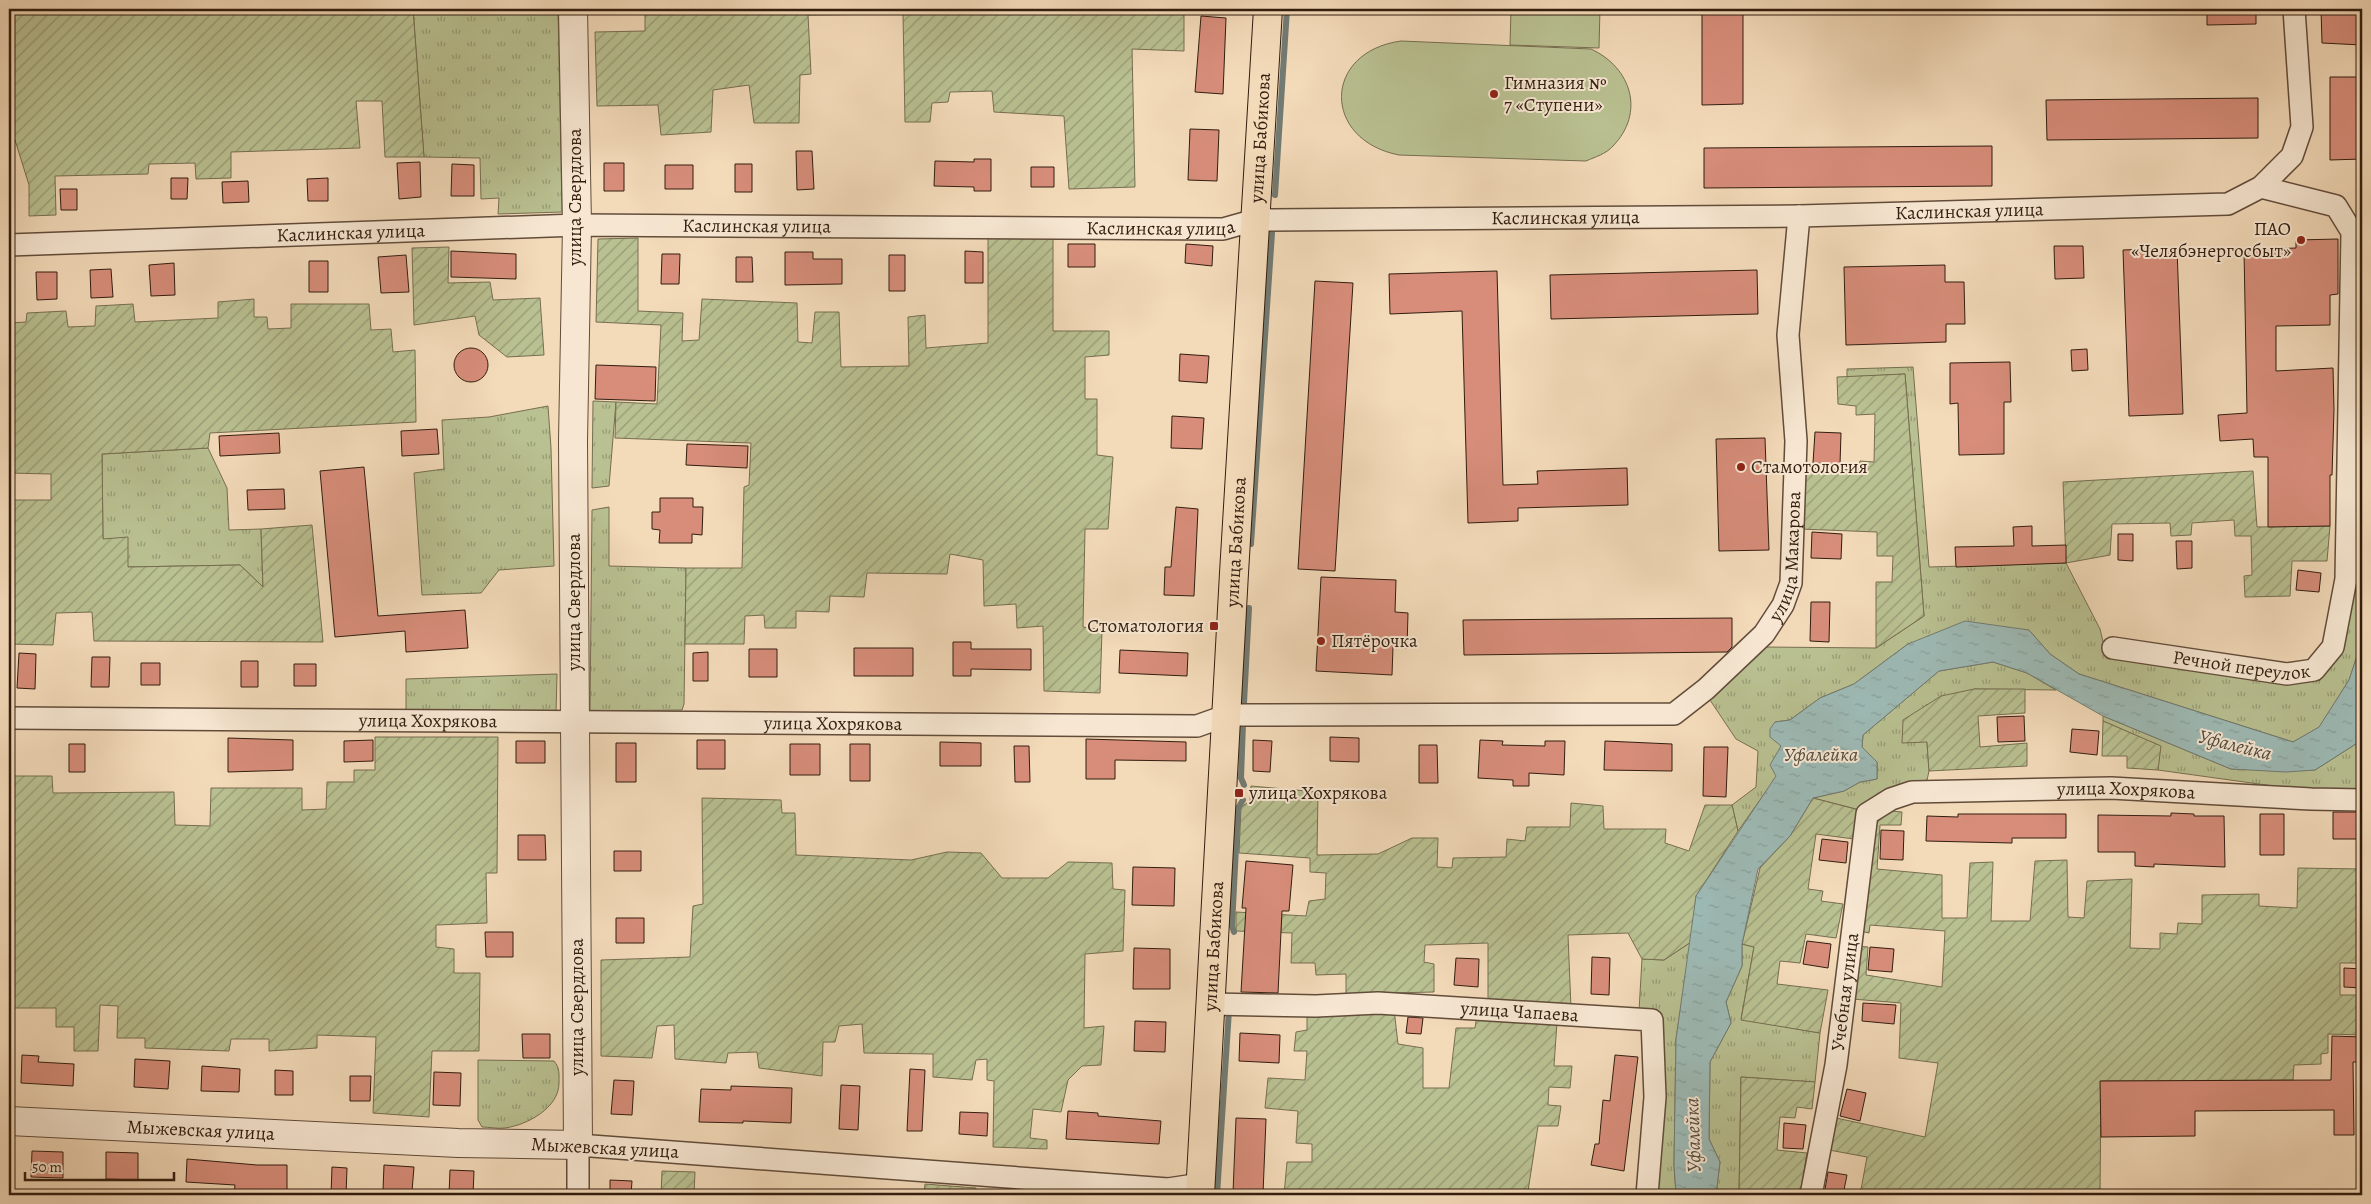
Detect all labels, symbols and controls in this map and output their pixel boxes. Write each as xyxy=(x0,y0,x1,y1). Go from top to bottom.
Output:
place label: Гимназия № 7 «Ступени» xyxy=(1504,70,1607,118)
street label: улица Бабикова xyxy=(1243,72,1277,205)
marker: Гимназия № 7 «Ступени» xyxy=(1488,88,1500,100)
street label: улица Свердлова xyxy=(562,128,588,267)
street label: Каслинская улица xyxy=(1895,196,2044,226)
street label: Каслинская улица xyxy=(1491,204,1640,231)
street label: Каслинская улица xyxy=(682,213,831,240)
street label: Каслинская улица xyxy=(1086,213,1238,242)
place label: ПАО «Челябэнергосбыт» xyxy=(2131,216,2291,264)
street label: Каслинская улица xyxy=(276,217,426,249)
marker: ПАО «Челябэнергосбыт» xyxy=(2295,234,2307,246)
place label: Стамотология xyxy=(1751,454,1868,480)
marker: Стамотология xyxy=(1735,461,1747,473)
street label: улица Бабикова xyxy=(1219,476,1253,609)
street label: улица Макарова xyxy=(1762,491,1807,628)
street label: улица Свердлова xyxy=(561,533,587,672)
place label: Стоматология xyxy=(1087,613,1204,639)
marker: Стоматология xyxy=(1208,620,1220,632)
place label: Пятёрочка xyxy=(1331,628,1418,654)
marker: Пятёрочка xyxy=(1315,635,1327,647)
street label: Речной переулок xyxy=(2171,644,2312,687)
street label: улица Хохрякова xyxy=(358,707,498,734)
street label: улица Хохрякова xyxy=(763,710,903,737)
water label: Уфалейка xyxy=(2195,723,2275,767)
water label: Уфалейка xyxy=(1784,741,1858,768)
street label: улица Хохрякова xyxy=(2056,775,2196,806)
place label: улица Хохрякова xyxy=(1248,780,1388,806)
marker: улица Хохрякова xyxy=(1233,787,1245,799)
street label: улица Бабикова xyxy=(1197,880,1230,1013)
street label: Учебная улица xyxy=(1825,931,1865,1053)
street label: улица Свердлова xyxy=(564,938,590,1077)
street label: улица Чапаева xyxy=(1459,995,1580,1028)
water label: Уфалейка xyxy=(1678,1097,1708,1173)
street label: Мыжевская улица xyxy=(126,1114,276,1147)
street label: Мыжевская улица xyxy=(530,1131,680,1165)
scale bar xyxy=(25,1149,174,1181)
text: 50 m xyxy=(32,1157,62,1177)

